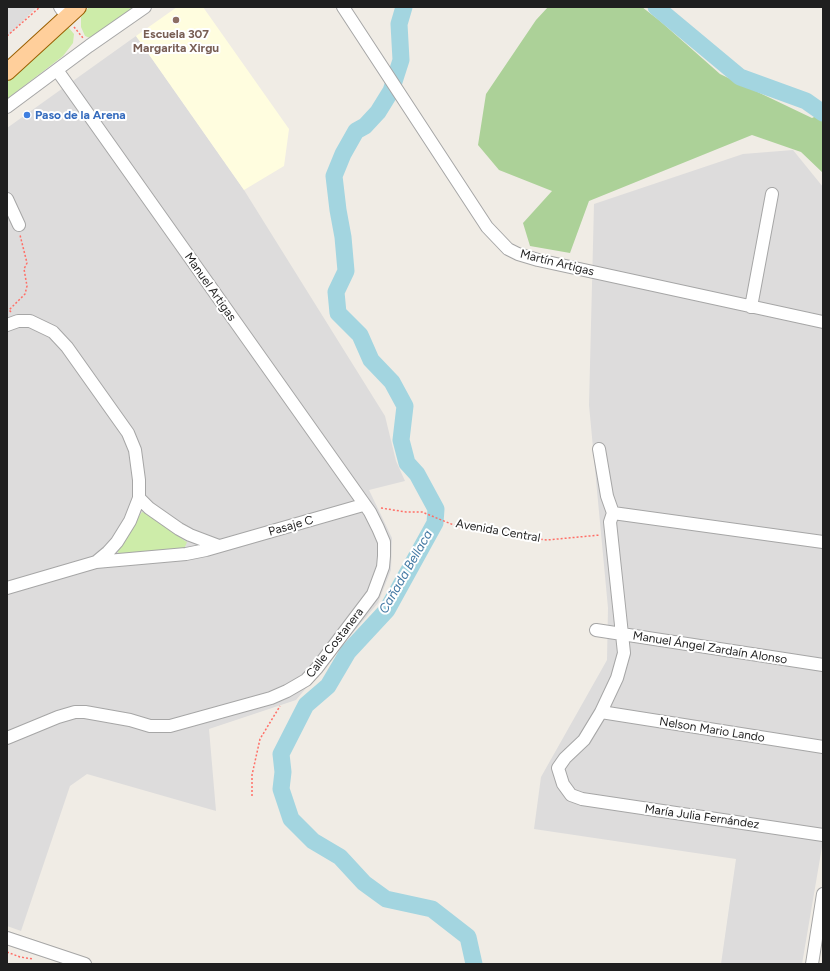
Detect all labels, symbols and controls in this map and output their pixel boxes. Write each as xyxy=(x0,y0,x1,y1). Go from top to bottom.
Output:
marker: Escuela 307 Margarita Xirgu xyxy=(171,15,181,25)
place label: Escuela 307 Margarita Xirgu xyxy=(133,27,219,55)
place label: Paso de la Arena xyxy=(35,108,126,122)
marker: Paso de la Arena xyxy=(22,110,32,120)
street label: Martín Artigas xyxy=(519,247,595,279)
street label: Manuel Artigas xyxy=(181,250,239,324)
street label: Pasaje C xyxy=(267,513,315,539)
street label: Avenida Central xyxy=(455,516,541,546)
water label: Cañada Bellaca xyxy=(376,528,436,616)
street label: Calle Costanera xyxy=(303,605,367,681)
street label: Manuel Ángel Zardaín Alonso xyxy=(632,629,788,667)
street label: Nelson Mario Lando xyxy=(658,715,766,745)
street label: María Julia Fernández xyxy=(644,802,760,832)

